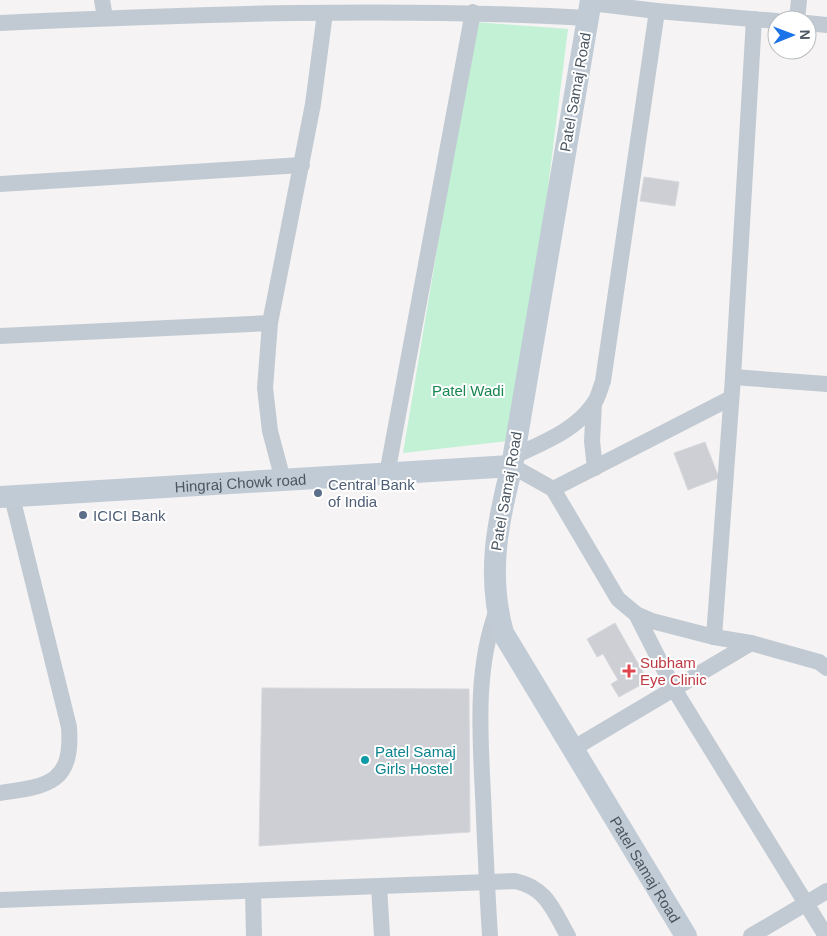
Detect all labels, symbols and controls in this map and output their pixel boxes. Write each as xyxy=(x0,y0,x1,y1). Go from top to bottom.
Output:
north arrow xyxy=(767,10,817,60)
text: N xyxy=(797,30,813,40)
street label: Patel Samaj Road xyxy=(556,31,594,153)
park label: Patel Wadi xyxy=(432,382,504,399)
street label: Patel Samaj Road xyxy=(487,430,525,552)
street label: Hingraj Chowk road xyxy=(174,470,307,495)
place label: Central Bank of India xyxy=(328,476,415,510)
marker: Central Bank of India xyxy=(312,487,324,499)
place label: ICICI Bank xyxy=(93,507,166,524)
marker: ICICI Bank xyxy=(77,509,89,521)
place label: Subham Eye Clinic xyxy=(640,654,707,688)
marker: Subham Eye Clinic xyxy=(622,664,636,678)
place label: Patel Samaj Girls Hostel xyxy=(375,743,456,777)
marker: Patel Samaj Girls Hostel xyxy=(359,754,371,766)
street label: Patel Samaj Road xyxy=(607,813,684,925)

